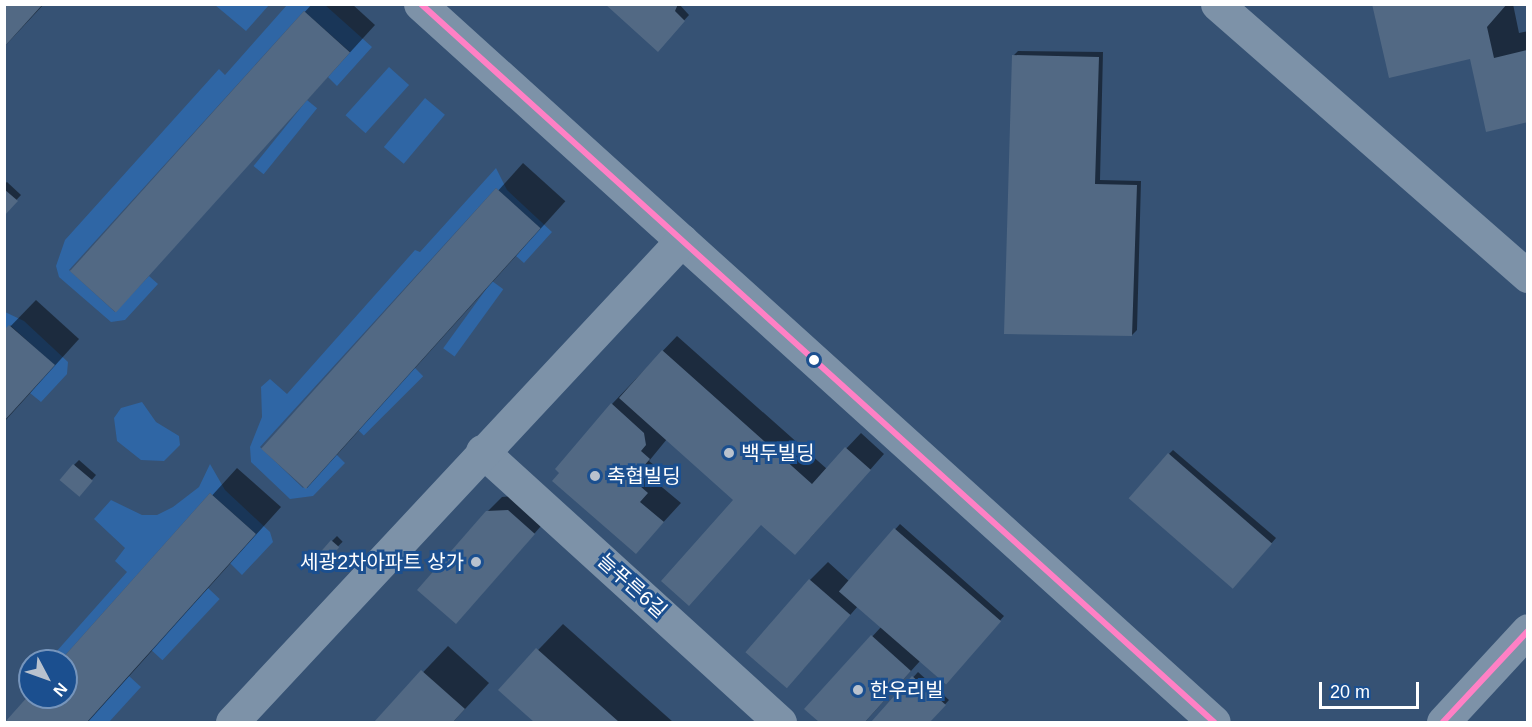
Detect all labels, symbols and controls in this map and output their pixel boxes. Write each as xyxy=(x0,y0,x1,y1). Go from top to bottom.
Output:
unlabelled marker xyxy=(808,354,820,366)
place label: 백두빌딩 xyxy=(741,441,815,465)
marker: 백두빌딩 xyxy=(722,446,736,460)
place label: 축협빌딩 xyxy=(607,464,681,488)
marker: 축협빌딩 xyxy=(588,469,602,483)
street label: 늘푸른6길 xyxy=(592,549,672,623)
place label: 세광2차아파트 상가 xyxy=(300,550,464,574)
marker: 세광2차아파트 상가 xyxy=(469,555,483,569)
north arrow xyxy=(18,649,78,709)
scale bar xyxy=(1322,670,1422,708)
place label: 한우리빌 xyxy=(870,678,944,702)
text: N xyxy=(50,680,71,700)
text: 20 m xyxy=(1330,682,1370,702)
marker: 한우리빌 xyxy=(851,683,865,697)

